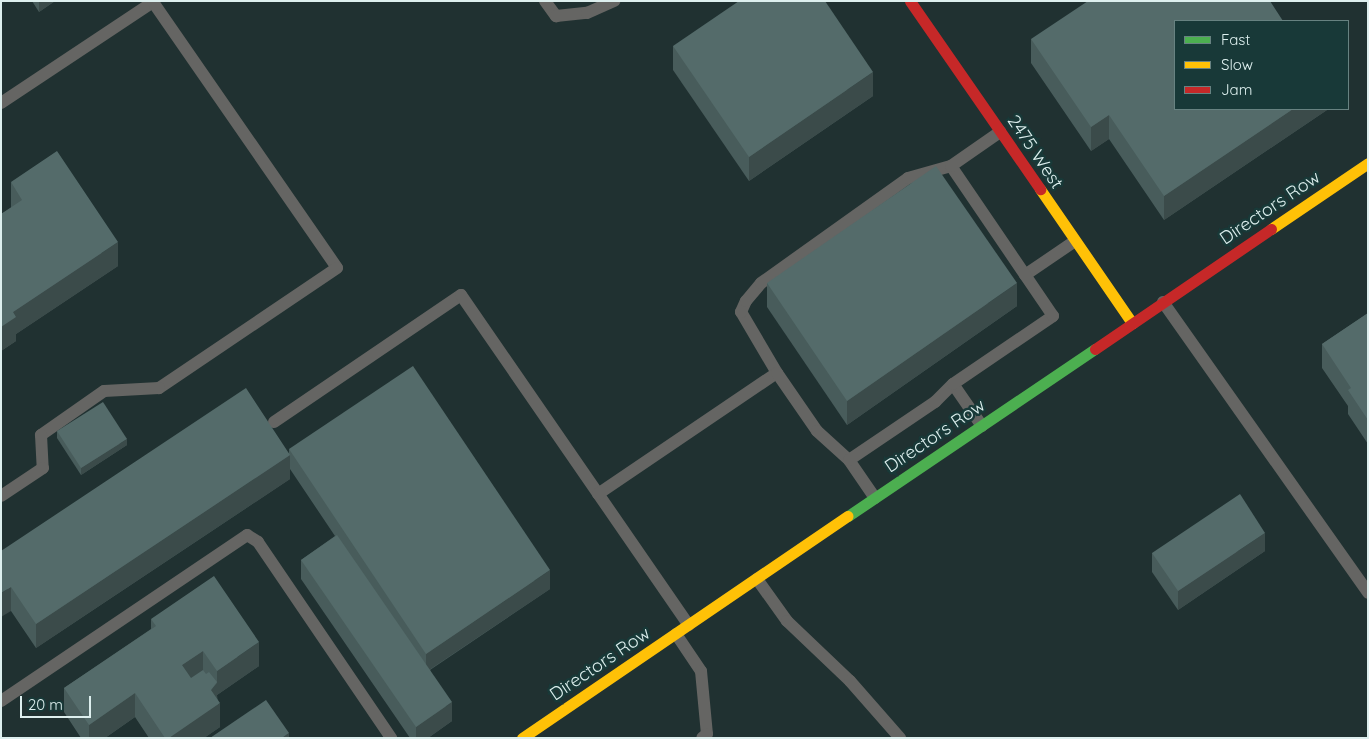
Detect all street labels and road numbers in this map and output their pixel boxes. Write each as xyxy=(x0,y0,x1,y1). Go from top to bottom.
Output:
street label: 2475 West xyxy=(1002,111,1068,193)
street label: Directors Row xyxy=(1216,167,1324,249)
street label: Directors Row xyxy=(881,395,989,477)
street label: Directors Row xyxy=(546,623,654,705)

